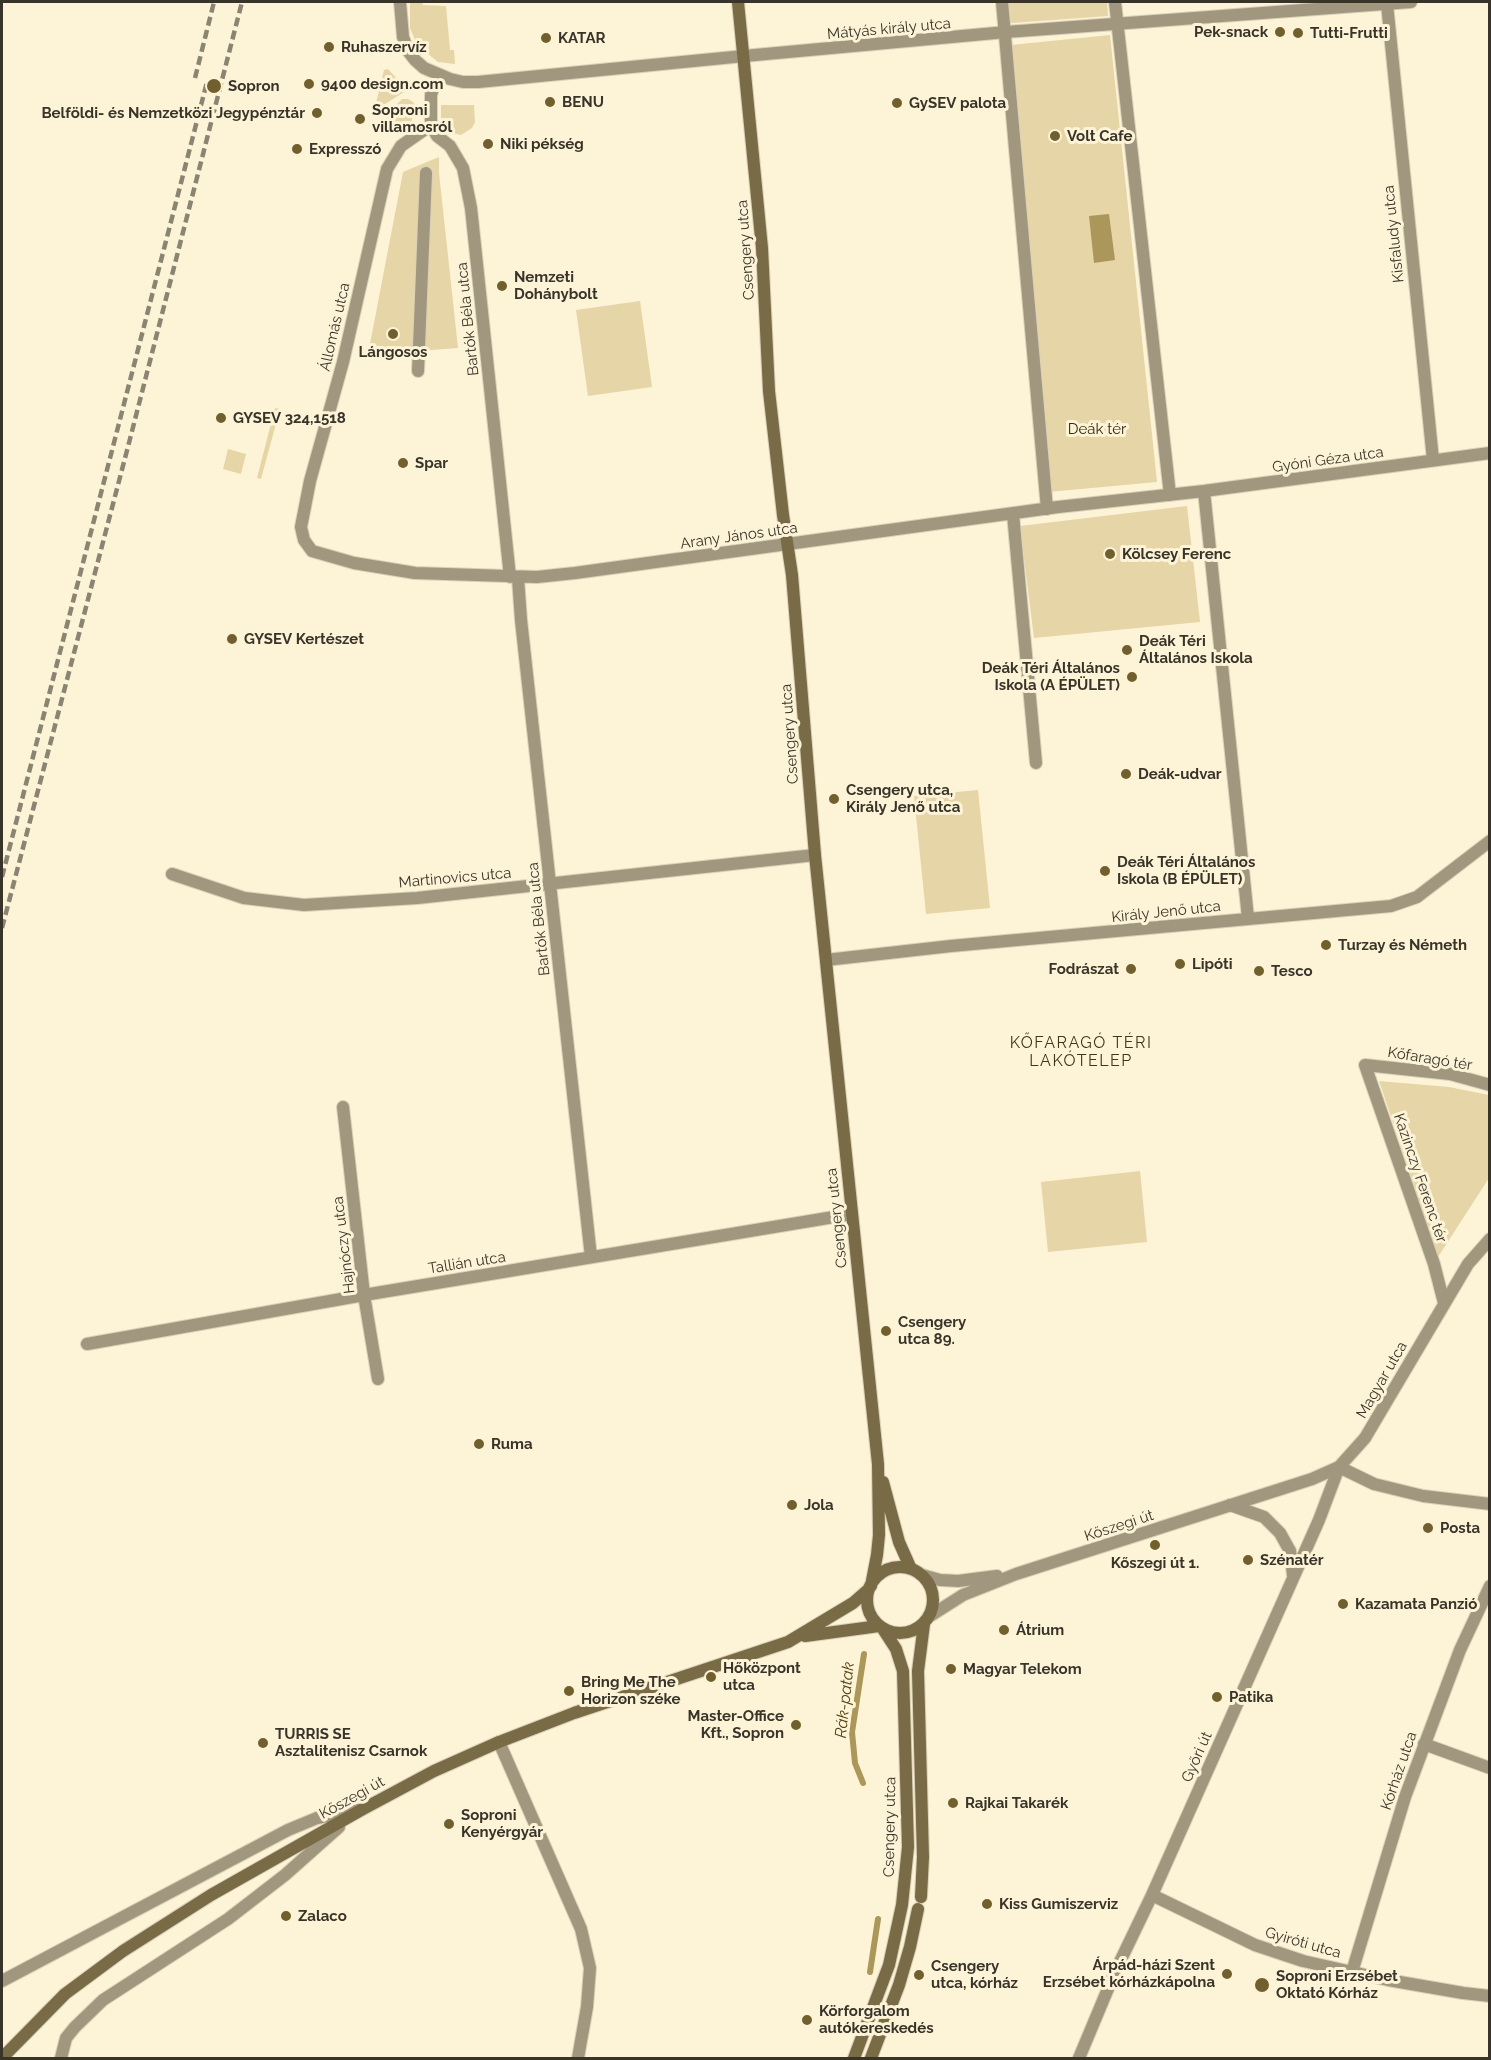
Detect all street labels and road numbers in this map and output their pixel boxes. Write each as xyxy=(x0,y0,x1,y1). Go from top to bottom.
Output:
street label: Mátyás király utca xyxy=(826,15,952,43)
street label: Kisfaludy utca xyxy=(1380,184,1408,284)
street label: Csengery utca xyxy=(734,199,758,301)
street label: Bartók Béla utca xyxy=(453,261,483,377)
street label: Állomás utca xyxy=(316,281,354,373)
street label: Gyóni Géza utca xyxy=(1271,443,1385,477)
street label: Arany János utca xyxy=(679,519,799,553)
street label: Csengery utca xyxy=(778,683,802,785)
street label: Bartók Béla utca xyxy=(524,861,554,977)
street label: Martinovics utca xyxy=(398,864,512,892)
street label: Király Jenő utca xyxy=(1111,897,1221,927)
street label: Kőfaragó tér xyxy=(1386,1043,1474,1075)
street label: Kazinczy Ferenc tér xyxy=(1389,1111,1451,1245)
street label: Csengery utca xyxy=(823,1167,851,1269)
street label: Hajnóczy utca xyxy=(329,1195,359,1295)
street label: Tallián utca xyxy=(427,1248,507,1278)
street label: Magyar utca xyxy=(1353,1338,1411,1422)
street label: Kőszegi út xyxy=(1082,1506,1156,1546)
street label: Győri út xyxy=(1178,1729,1216,1785)
street label: Kórház utca xyxy=(1377,1729,1421,1813)
street label: Kőszegi út xyxy=(316,1773,388,1823)
street label: Csengery utca xyxy=(880,1777,900,1877)
street label: Gyiróti utca xyxy=(1263,1924,1343,1962)

